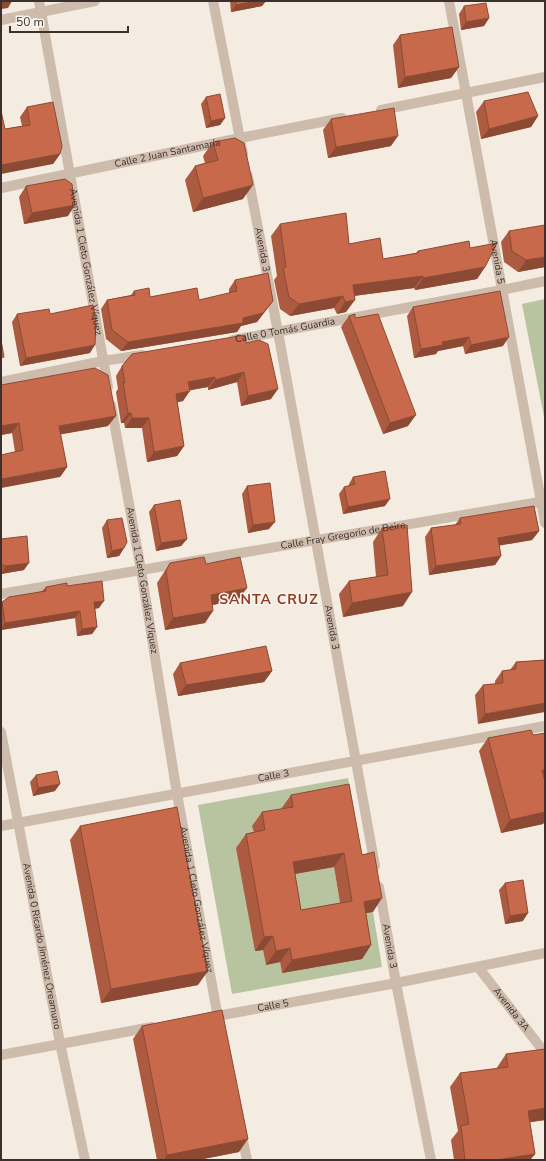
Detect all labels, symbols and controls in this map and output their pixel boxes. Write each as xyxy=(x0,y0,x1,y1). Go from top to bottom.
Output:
scale bar xyxy=(10,8,128,34)
text: 50 m xyxy=(16,14,44,30)
street label: Calle 2 Juan Santamaría xyxy=(113,135,222,171)
street label: Avenida 1 Cleto González Víquez xyxy=(66,187,106,337)
street label: Avenida 3 xyxy=(251,226,273,273)
street label: Avenida 5 xyxy=(486,238,508,285)
street label: Calle 0 Tomás Guardia xyxy=(234,314,336,346)
street label: Avenida 1 Cleto González Víquez xyxy=(123,506,161,655)
street label: Calle Fray Gregorio de Beire xyxy=(280,518,406,553)
district label: SANTA CRUZ xyxy=(219,590,319,609)
street label: Avenida 3 xyxy=(321,604,343,651)
street label: Calle 3 xyxy=(257,766,290,786)
street label: Avenida 1 Cleto González Víquez xyxy=(176,825,217,974)
street label: Avenida 0 Ricardo Jiménez Oreamuno xyxy=(19,862,64,1031)
street label: Avenida 3 xyxy=(379,923,400,970)
street label: Avenida 3A xyxy=(490,985,533,1035)
street label: Calle 5 xyxy=(256,996,290,1015)

